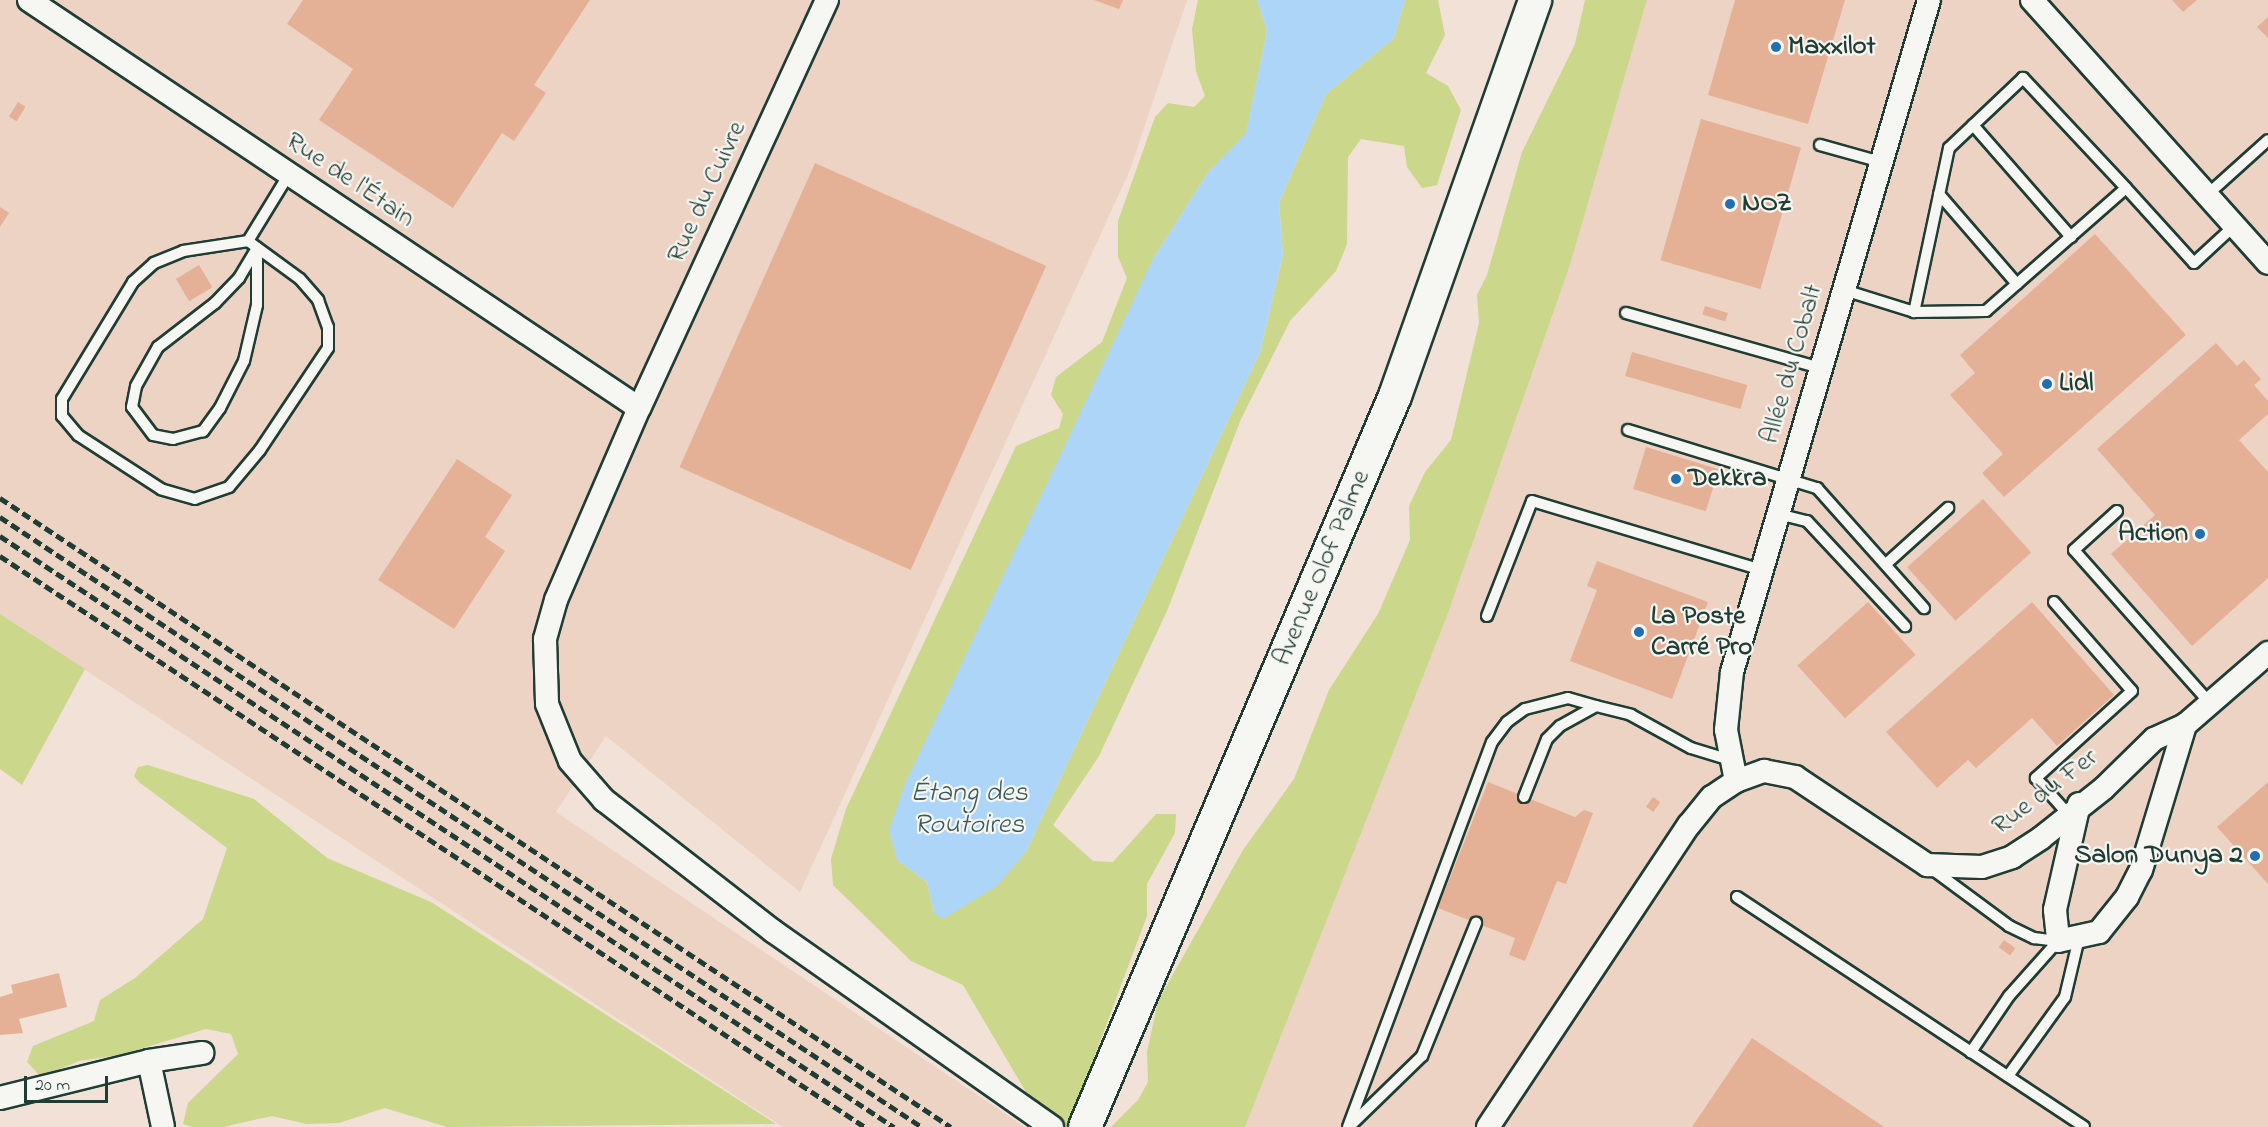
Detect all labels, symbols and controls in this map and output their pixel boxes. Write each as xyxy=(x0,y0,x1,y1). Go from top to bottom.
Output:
place label: Maxxilot xyxy=(1788,31,1876,63)
marker: Maxxilot xyxy=(1769,40,1783,54)
street label: Rue du Cuivre xyxy=(660,116,754,268)
street label: Rue de l'Étain xyxy=(279,125,421,235)
place label: NOZ xyxy=(1742,188,1792,220)
marker: NOZ xyxy=(1723,197,1737,211)
street label: Allée du Cobalt xyxy=(1754,281,1830,447)
place label: Lidl xyxy=(2059,368,2094,400)
marker: Lidl xyxy=(2040,377,2054,391)
place label: Dekkra xyxy=(1688,463,1767,495)
street label: Avenue Olof Palme xyxy=(1266,465,1378,671)
marker: Dekkra xyxy=(1669,472,1683,486)
place label: Action xyxy=(2118,518,2188,550)
marker: Action xyxy=(2193,527,2207,541)
place label: La Poste Carré Pro xyxy=(1651,600,1752,663)
marker: La Poste Carré Pro xyxy=(1632,625,1646,639)
street label: Rue du Fer xyxy=(1986,742,2104,842)
water label: Étang des Routoires xyxy=(910,777,1028,843)
place label: Salon Dunya 2 xyxy=(2074,840,2243,872)
marker: Salon Dunya 2 xyxy=(2248,849,2262,863)
scale bar xyxy=(27,1064,111,1102)
text: 20 m xyxy=(35,1073,70,1099)

